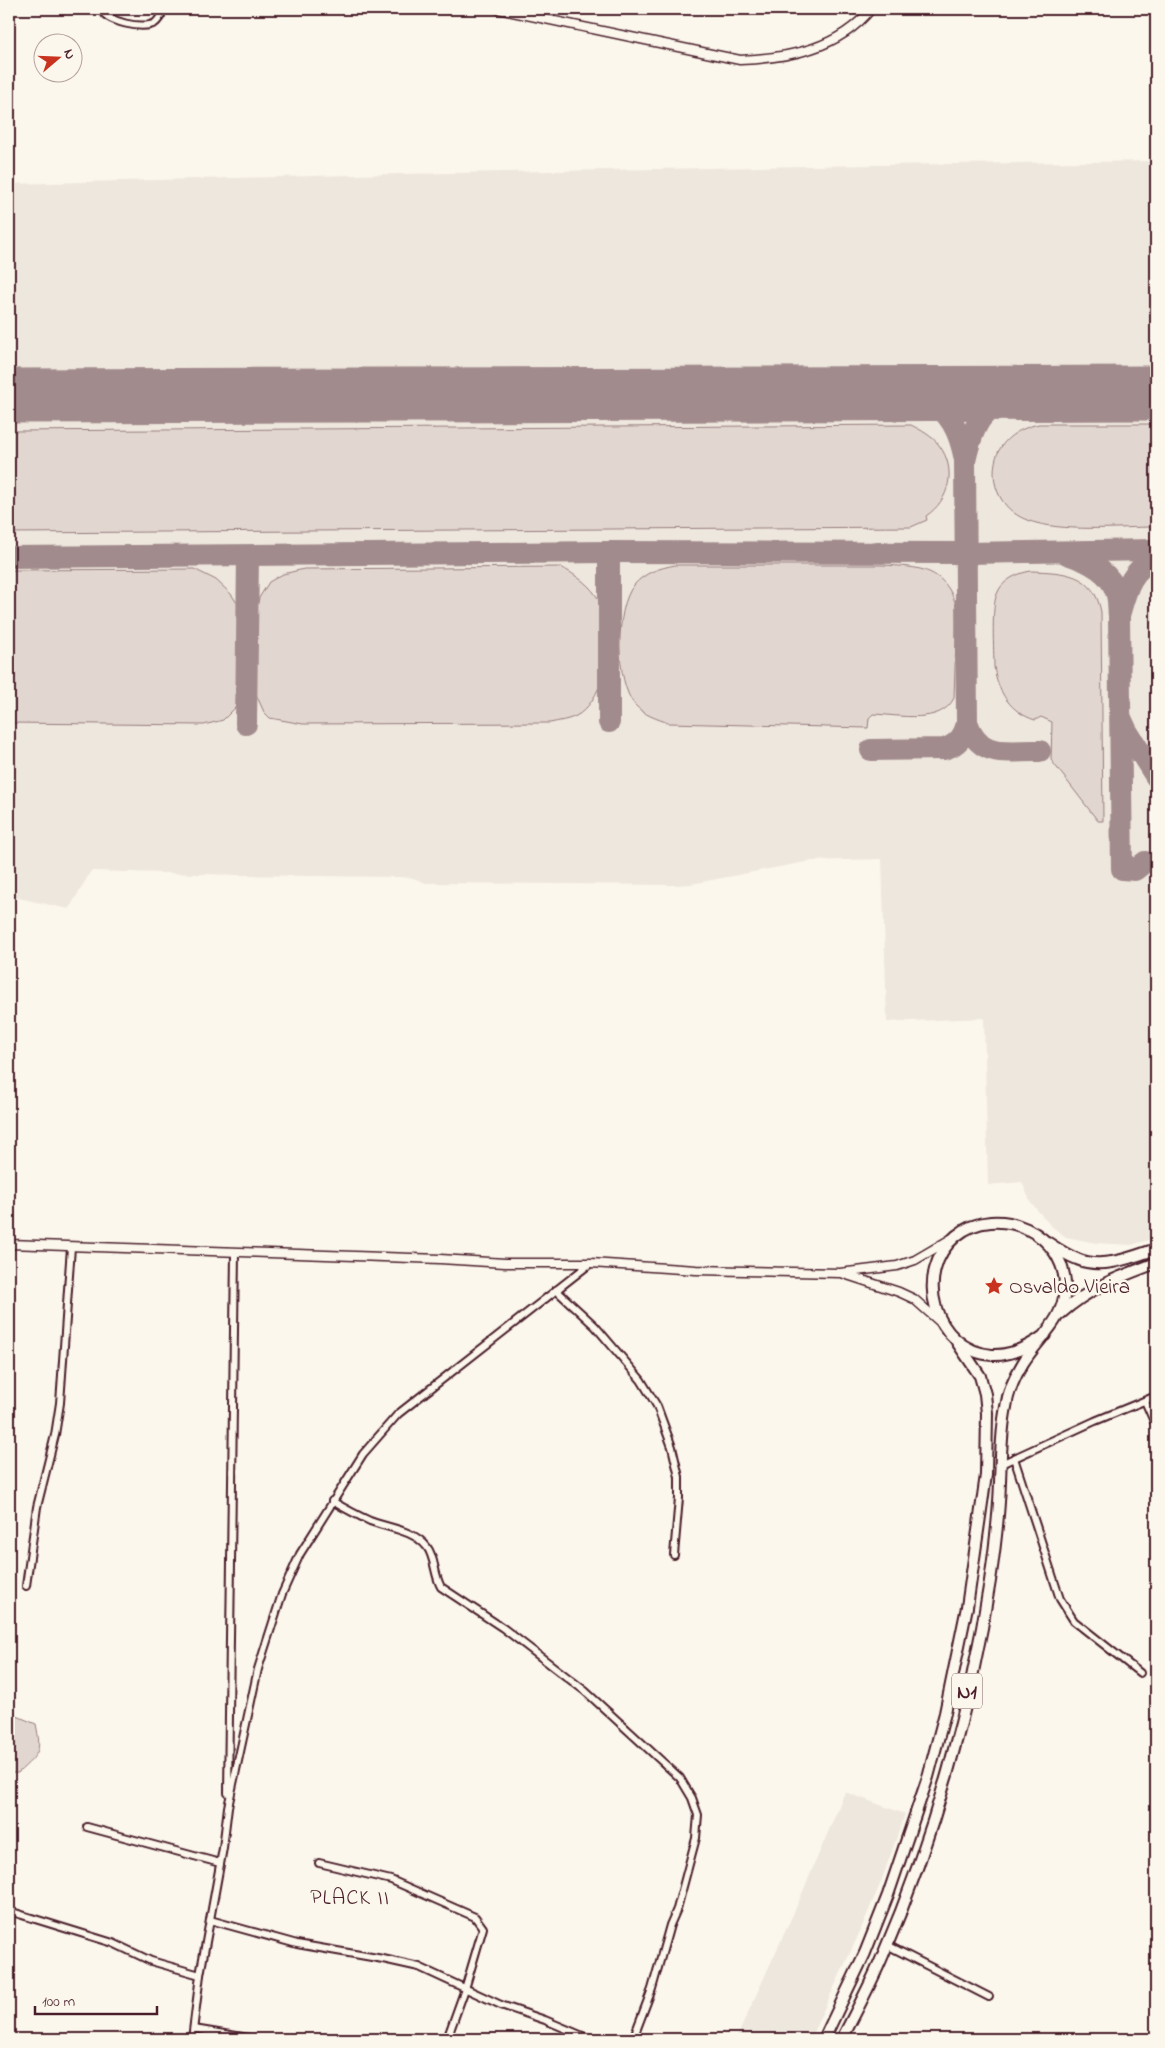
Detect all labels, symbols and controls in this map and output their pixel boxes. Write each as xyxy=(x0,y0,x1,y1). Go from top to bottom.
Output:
north arrow xyxy=(32,32,82,82)
text: N xyxy=(57,46,80,62)
place label: Osvaldo Vieira xyxy=(1009,1273,1130,1303)
place icon: Osvaldo Vieira xyxy=(983,1275,1005,1297)
road number: N1 xyxy=(952,1674,982,1708)
district label: PLACK II xyxy=(310,1883,390,1915)
scale bar xyxy=(35,1983,158,2015)
text: 100 m xyxy=(42,1991,75,2013)

